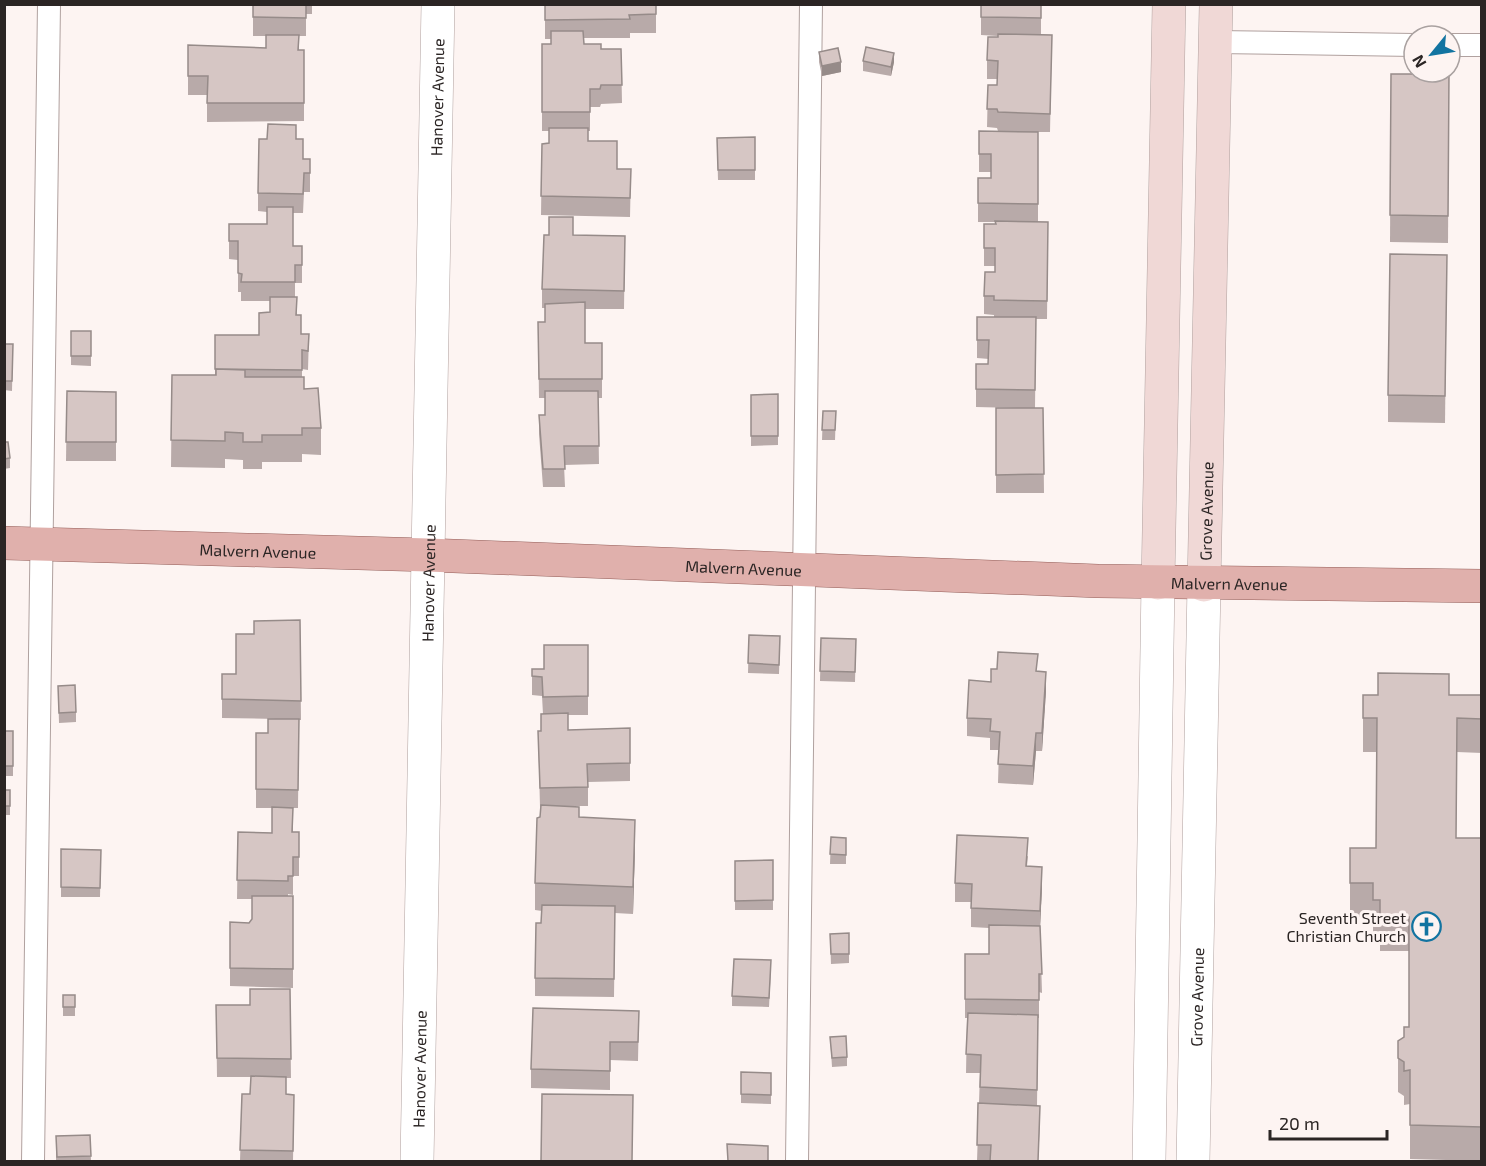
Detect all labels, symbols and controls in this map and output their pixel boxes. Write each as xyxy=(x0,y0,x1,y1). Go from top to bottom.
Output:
north arrow xyxy=(1402,24,1462,84)
street label: Hanover Avenue xyxy=(426,38,447,156)
text: N xyxy=(1407,52,1430,72)
street label: Grove Avenue xyxy=(1195,461,1216,561)
street label: Hanover Avenue xyxy=(417,524,438,642)
street label: Malvern Avenue xyxy=(199,539,317,561)
street label: Malvern Avenue xyxy=(685,555,802,579)
street label: Malvern Avenue xyxy=(1171,572,1288,593)
place label: Seventh Street Christian Church xyxy=(1286,908,1406,945)
church icon: Seventh Street Christian Church xyxy=(1411,910,1443,942)
street label: Grove Avenue xyxy=(1186,947,1207,1047)
street label: Hanover Avenue xyxy=(408,1010,429,1128)
scale bar xyxy=(1270,1103,1387,1141)
text: 20 m xyxy=(1279,1112,1320,1134)

